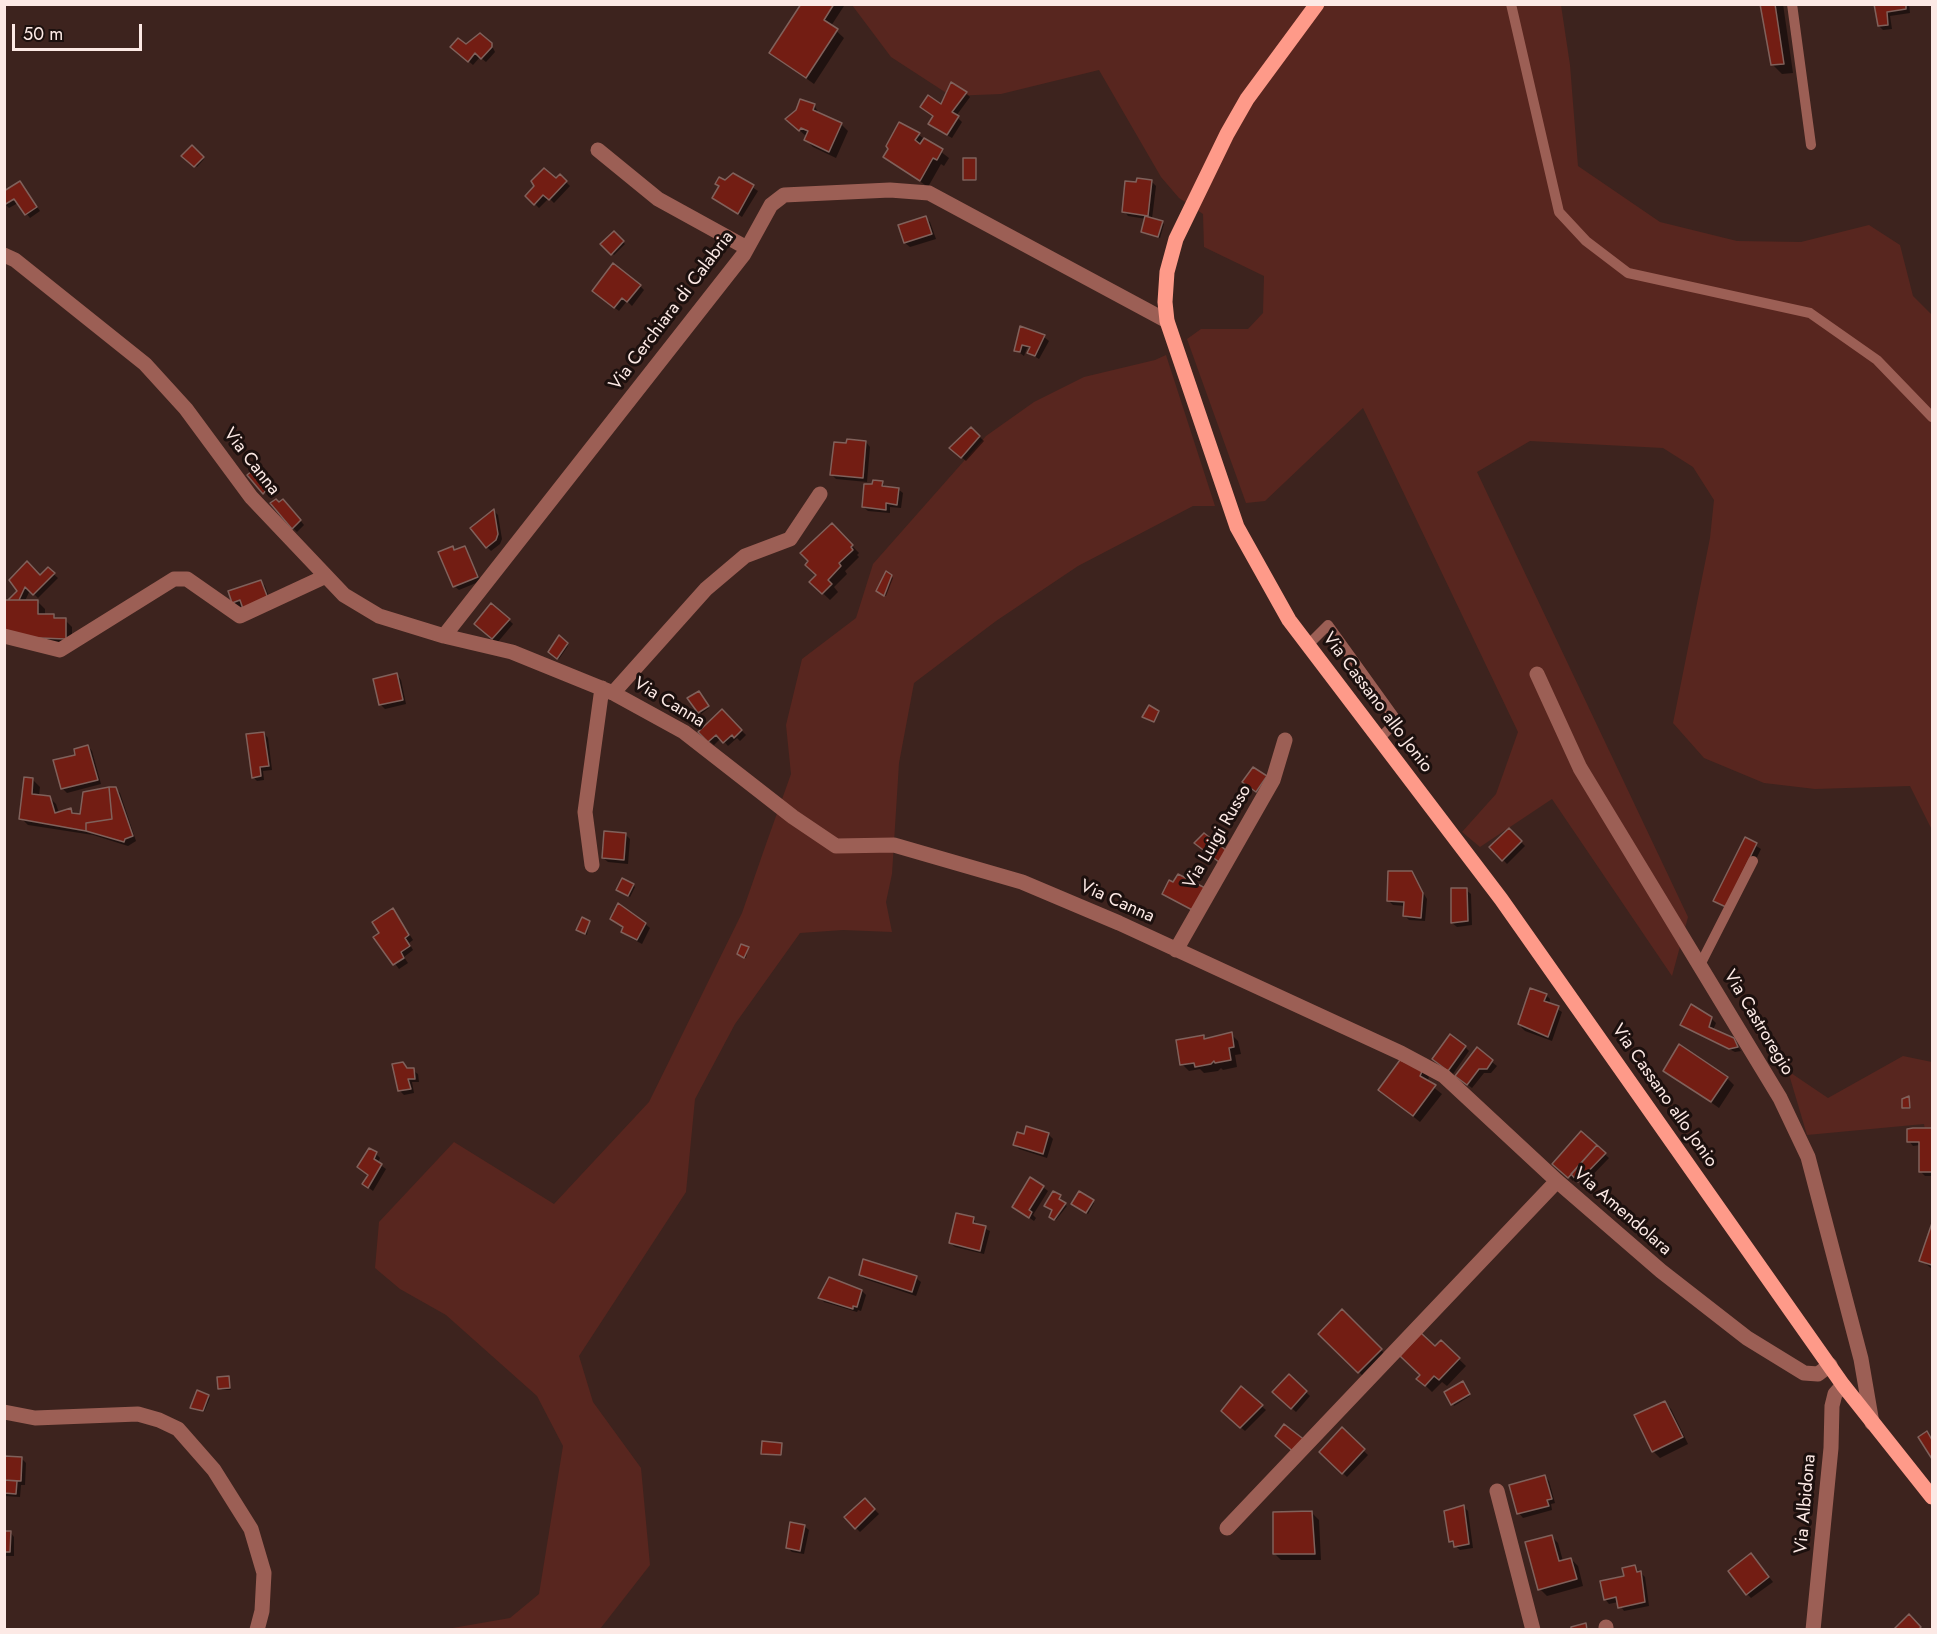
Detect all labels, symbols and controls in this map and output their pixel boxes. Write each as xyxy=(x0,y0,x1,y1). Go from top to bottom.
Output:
scale bar xyxy=(15,12,146,50)
text: 50 m xyxy=(23,21,63,47)
street label: Via Cerchiara di Calabria xyxy=(605,227,739,395)
street label: Via Canna xyxy=(218,424,284,500)
street label: Via Cassano allo Jonio xyxy=(1317,629,1437,777)
street label: Via Canna xyxy=(630,673,708,733)
street label: Via Luigi Russo xyxy=(1179,781,1257,893)
street label: Via Canna xyxy=(1076,876,1158,928)
street label: Via Castroregio xyxy=(1718,966,1798,1080)
street label: Via Cassano allo Jonio xyxy=(1606,1020,1722,1172)
street label: Via Amendolara xyxy=(1569,1164,1675,1260)
street label: Via Albidona xyxy=(1791,1453,1821,1555)

